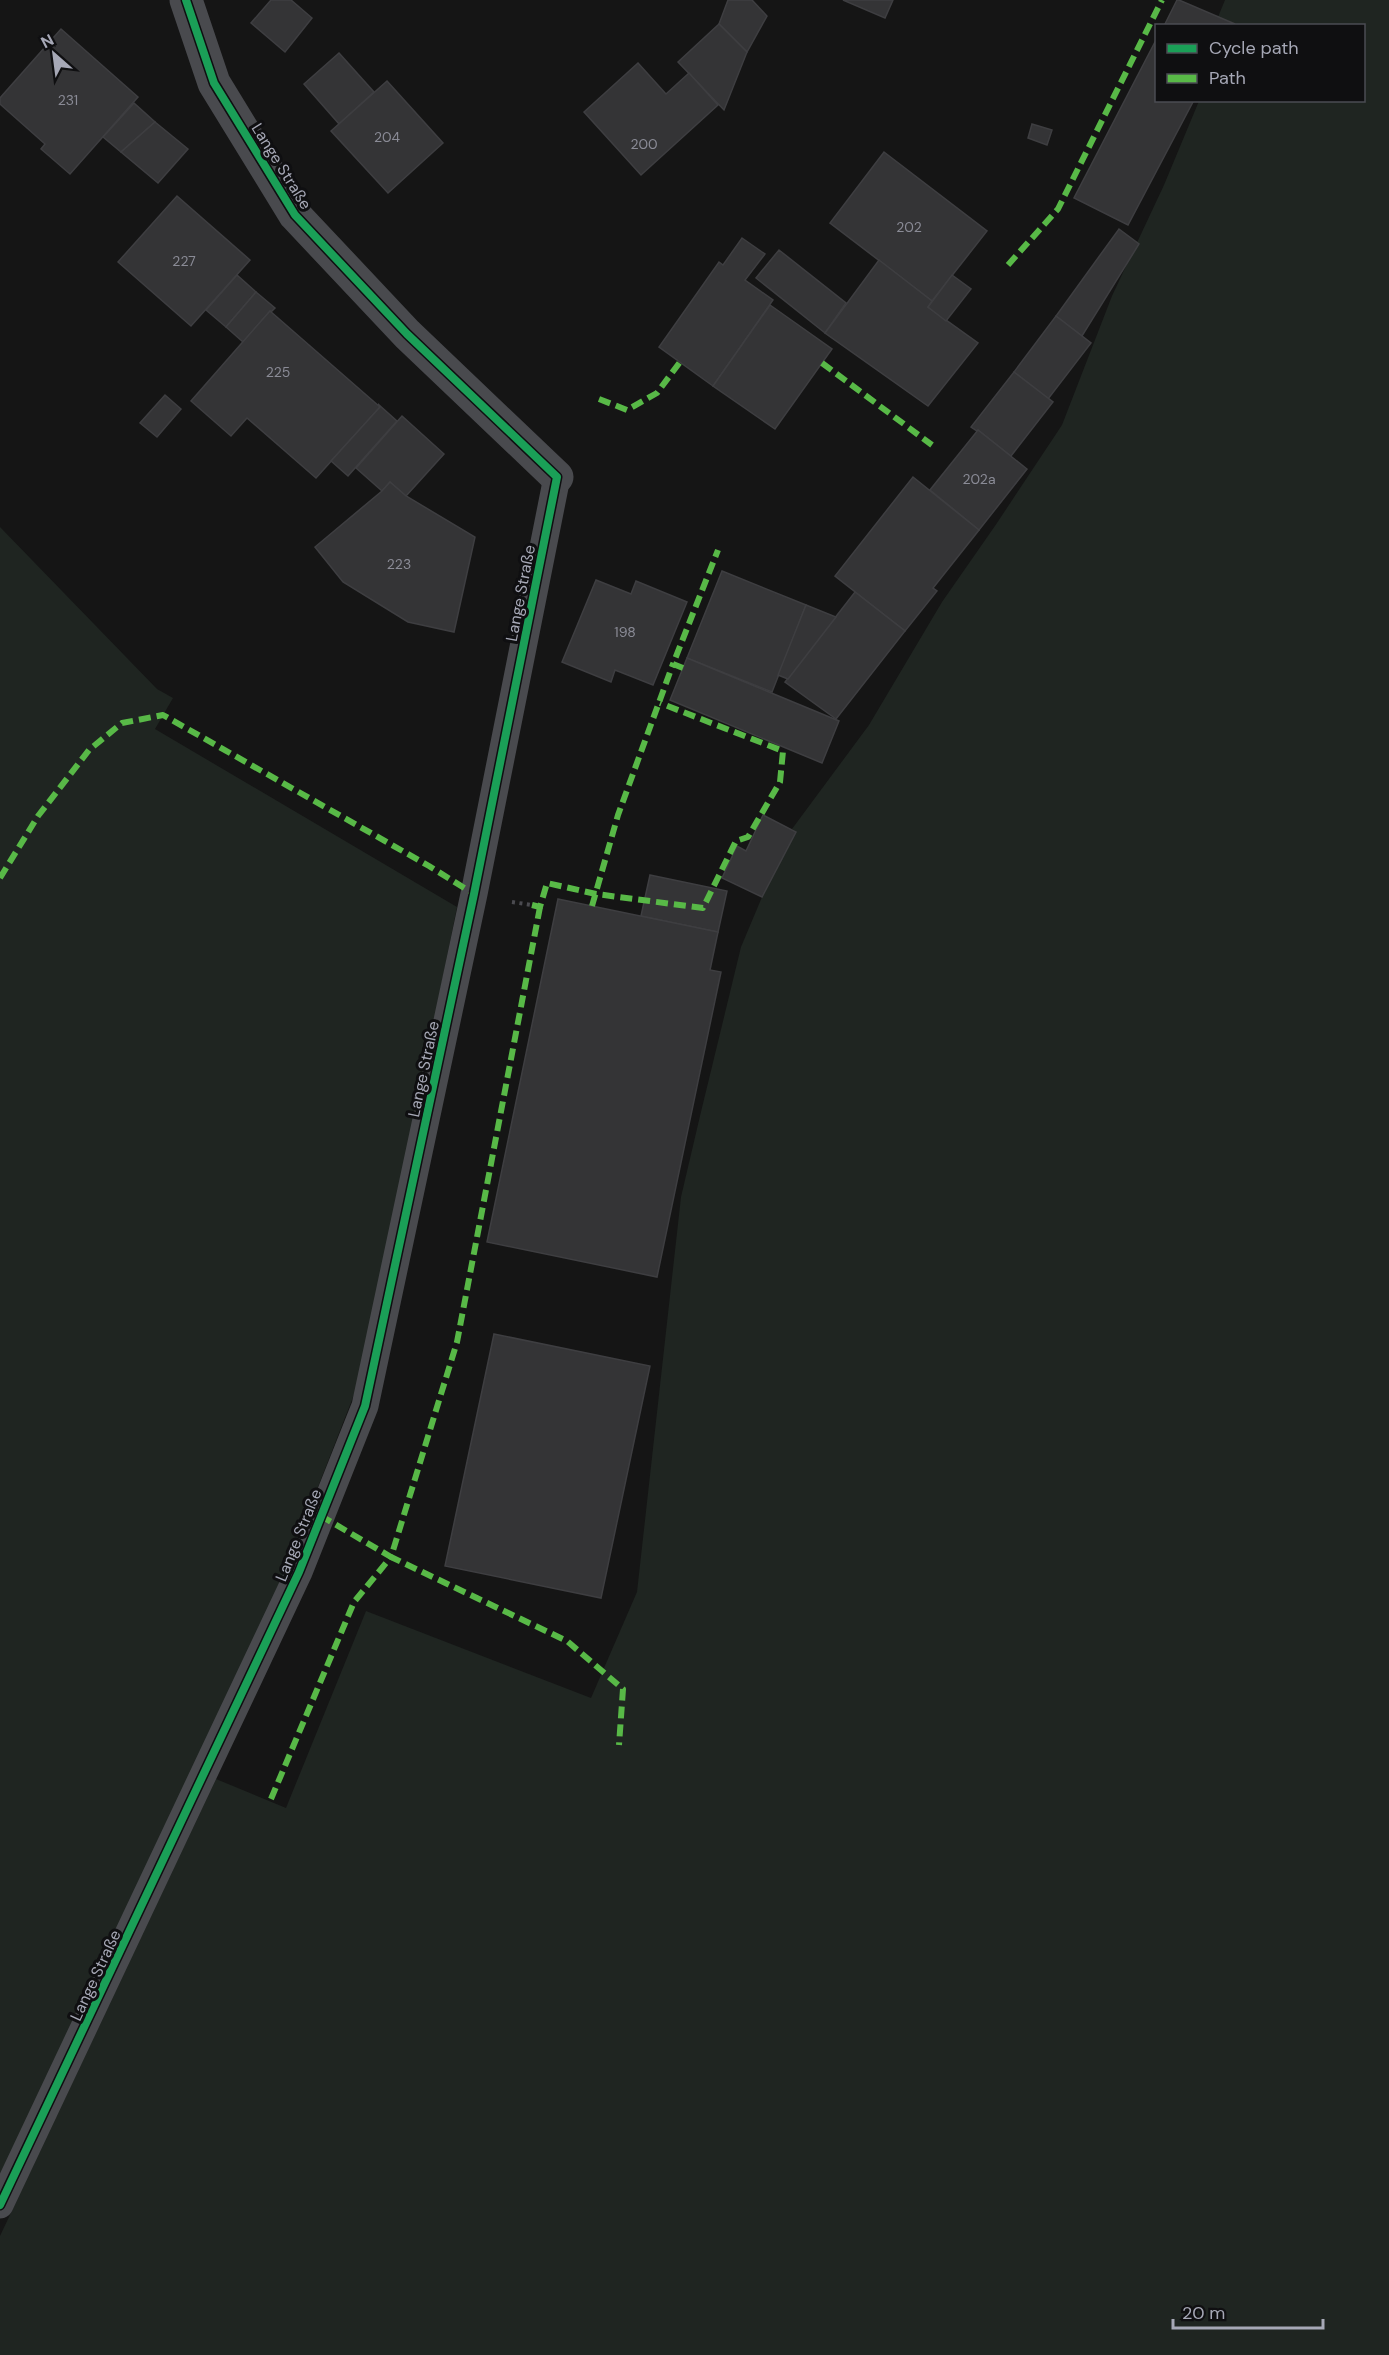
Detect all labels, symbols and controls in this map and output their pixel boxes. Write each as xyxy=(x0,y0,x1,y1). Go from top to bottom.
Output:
north arrow xyxy=(24,24,84,84)
legend xyxy=(1155,24,1365,102)
text: N xyxy=(37,29,57,53)
text: Cycle path xyxy=(1209,36,1299,60)
text: Path xyxy=(1209,66,1246,90)
house number: 231 xyxy=(58,91,78,109)
street label: Lange Straße xyxy=(247,119,316,213)
house number: 204 xyxy=(374,128,400,146)
house number: 200 xyxy=(630,135,658,153)
house number: 202 xyxy=(896,218,922,236)
house number: 227 xyxy=(172,252,196,270)
house number: 225 xyxy=(266,363,290,381)
house number: 202a xyxy=(962,470,996,488)
street label: Lange Straße xyxy=(501,543,540,643)
house number: 223 xyxy=(387,555,411,573)
house number: 198 xyxy=(614,623,636,641)
street label: Lange Straße xyxy=(403,1019,444,1119)
street label: Lange Straße xyxy=(270,1486,327,1585)
street label: Lange Straße xyxy=(65,1926,126,2024)
scale bar xyxy=(1173,2292,1323,2330)
text: 20 m xyxy=(1182,2301,1225,2325)

